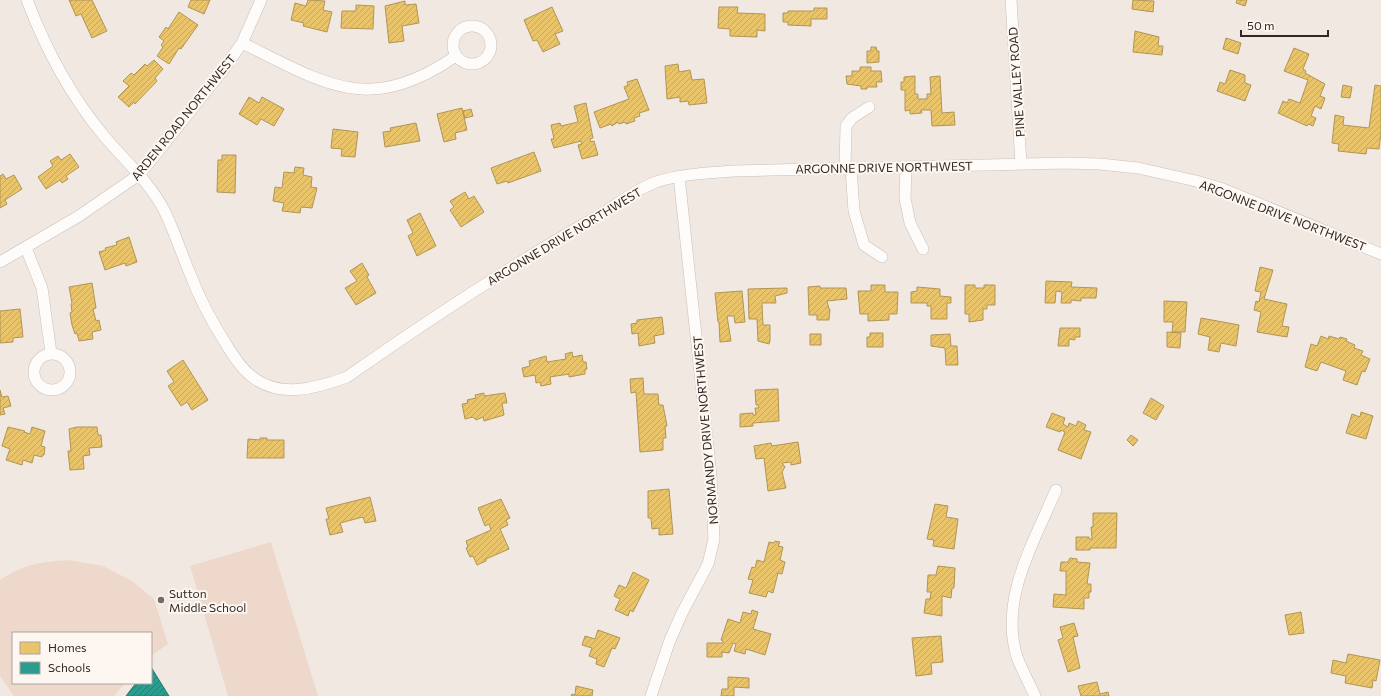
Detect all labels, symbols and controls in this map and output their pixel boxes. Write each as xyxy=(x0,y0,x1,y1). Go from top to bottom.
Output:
scale bar xyxy=(1241,12,1328,38)
text: 50 m xyxy=(1247,18,1275,32)
street label: PINE VALLEY ROAD xyxy=(1005,26,1027,138)
street label: ARDEN ROAD NORTHWEST xyxy=(128,51,238,183)
street label: ARGONNE DRIVE NORTHWEST xyxy=(795,158,973,176)
street label: ARGONNE DRIVE NORTHWEST xyxy=(1198,177,1369,253)
street label: ARGONNE DRIVE NORTHWEST xyxy=(484,184,644,288)
street label: NORMANDY DRIVE NORTHWEST xyxy=(690,335,720,525)
place label: Sutton Middle School xyxy=(169,586,246,614)
marker: Sutton Middle School xyxy=(156,595,166,605)
legend xyxy=(12,632,152,684)
text: Homes xyxy=(48,640,86,654)
text: Schools xyxy=(48,660,91,674)

